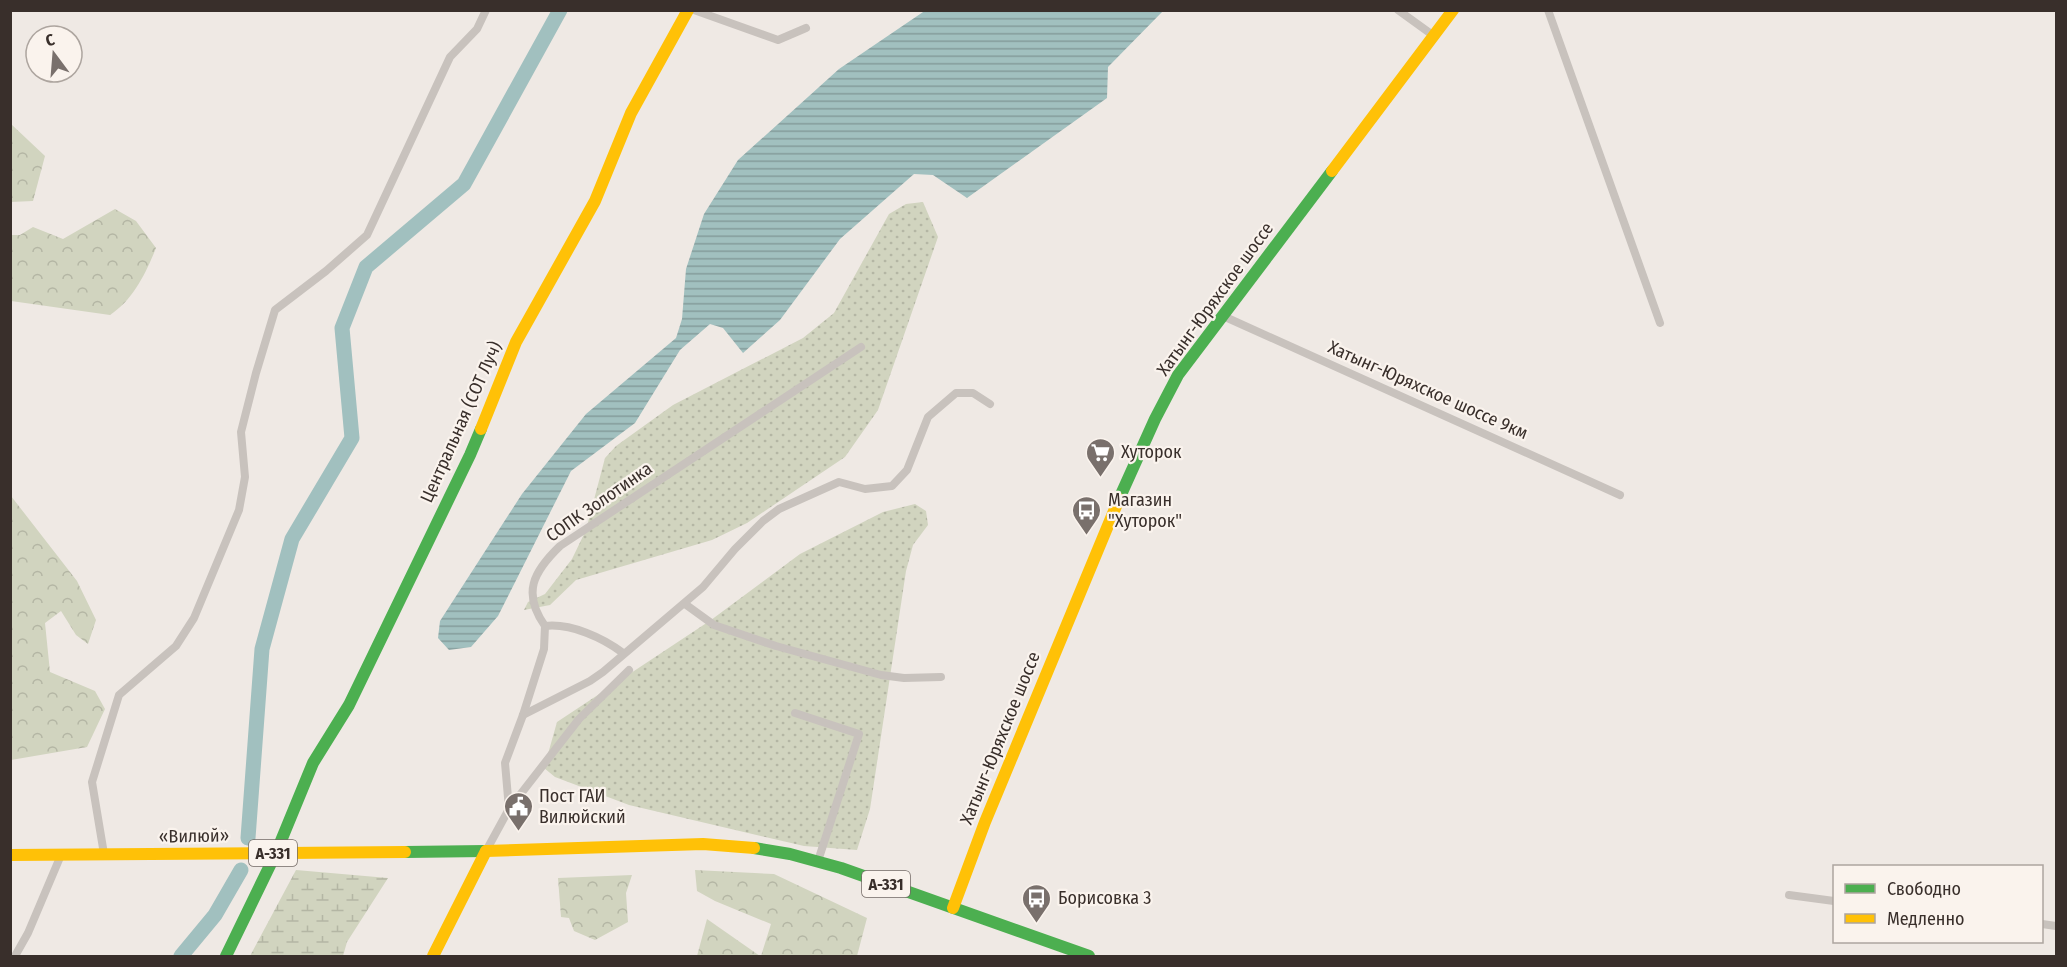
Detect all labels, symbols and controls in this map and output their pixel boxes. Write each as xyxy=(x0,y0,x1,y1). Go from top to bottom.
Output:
north arrow xyxy=(24,24,84,84)
text: С xyxy=(43,30,57,50)
street label: Хатынг-Юряхское шоссе xyxy=(1152,218,1278,380)
street label: Хатынг-Юряхское шоссе 9км xyxy=(1325,336,1531,444)
street label: Центральная (СОТ Луч) xyxy=(416,338,506,506)
supermarket icon: Хуторок xyxy=(1084,436,1116,478)
place label: Хуторок xyxy=(1121,441,1182,463)
street label: СОПК Золотинка xyxy=(542,457,656,547)
place label: Магазин "Хуторок" xyxy=(1108,489,1182,532)
bus stop icon: Магазин "Хуторок" xyxy=(1071,494,1103,536)
street label: Хатынг-Юряхское шоссе xyxy=(955,648,1045,828)
place label: Пост ГАИ Вилюйский xyxy=(539,785,626,828)
public building icon: Пост ГАИ Вилюйский xyxy=(502,790,534,832)
street label: «Вилюй» xyxy=(159,824,229,848)
road number: А-331 xyxy=(249,840,297,866)
legend xyxy=(1833,865,2043,943)
road number: А-331 xyxy=(862,871,910,897)
text: Свободно xyxy=(1887,878,1961,900)
bus stop icon: Борисовка 3 xyxy=(1021,882,1053,924)
place label: Борисовка 3 xyxy=(1058,887,1151,909)
text: Медленно xyxy=(1887,908,1965,930)

